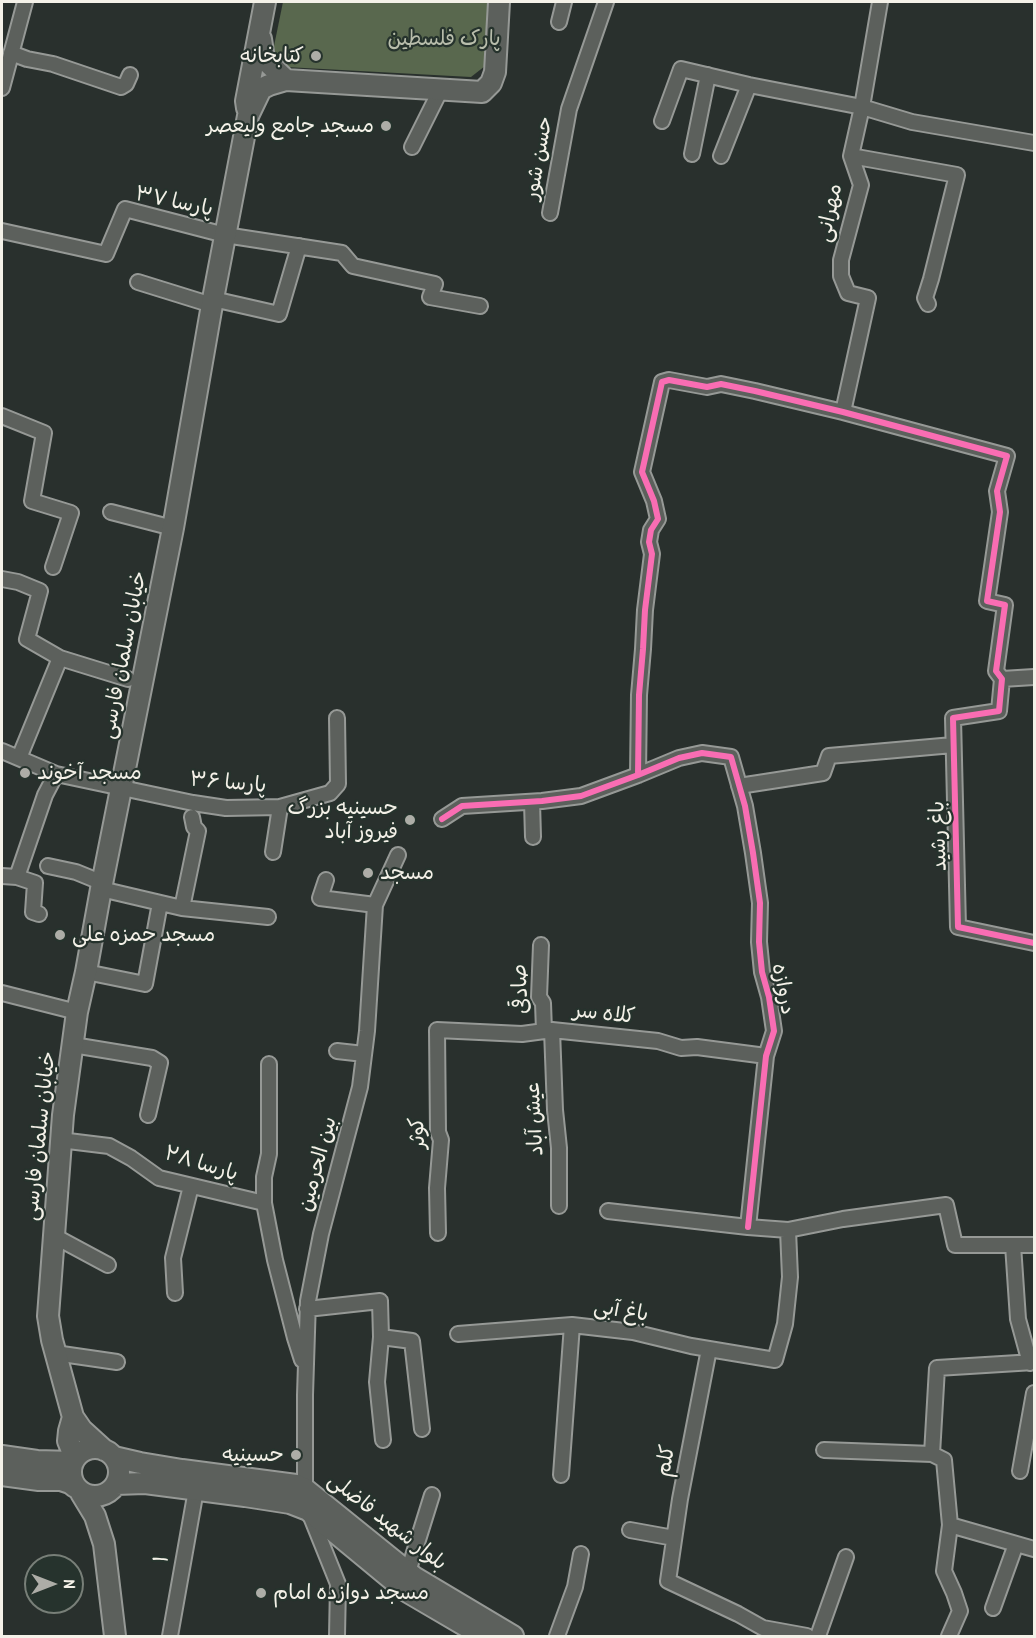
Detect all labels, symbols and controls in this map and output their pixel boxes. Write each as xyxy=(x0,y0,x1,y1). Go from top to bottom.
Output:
park label: پارک فلسطین xyxy=(387,26,501,52)
place label: کتابخانه xyxy=(239,43,304,69)
marker: کتابخانه xyxy=(309,49,323,63)
place label: مسجد جامع ولیعصر xyxy=(206,113,374,139)
street label: حسن شور xyxy=(519,114,559,202)
marker: مسجد جامع ولیعصر xyxy=(379,119,393,133)
street label: پارسا ۳۷ xyxy=(133,181,215,223)
street label: مهرانی xyxy=(812,181,848,245)
street label: خیابان سلمان فارسی xyxy=(95,569,153,741)
place label: مسجد آخوند xyxy=(37,760,142,786)
marker: مسجد آخوند xyxy=(18,766,32,780)
street label: پارسا ۳۶ xyxy=(189,767,267,799)
place label: حسینیه بزرگ فیروز آباد xyxy=(287,795,398,845)
street label: باغ رشید xyxy=(925,800,953,872)
marker: حسینیه بزرگ فیروز آباد xyxy=(403,813,417,827)
place label: مسجد xyxy=(380,860,434,886)
marker: مسجد xyxy=(361,866,375,880)
place label: مسجد حمزه علی xyxy=(72,922,215,948)
marker: مسجد حمزه علی xyxy=(53,928,67,942)
street label: دروازه xyxy=(766,961,800,1017)
street label: صادقی xyxy=(507,963,535,1015)
street label: کلاه سر xyxy=(572,998,636,1030)
street label: خیابان سلمان فارسی xyxy=(19,1050,61,1222)
street label: عیش آباد xyxy=(520,1082,550,1156)
street label: بین الحرمین xyxy=(293,1114,343,1214)
street label: کوثر xyxy=(405,1116,431,1150)
street label: پارسا ۲۸ xyxy=(161,1141,241,1187)
street label: باغ آبی xyxy=(592,1294,650,1328)
place label: حسینیه xyxy=(222,1442,284,1468)
street label: کلم xyxy=(651,1443,681,1479)
marker: حسینیه xyxy=(289,1448,303,1462)
street label: بلوار شهید فاضلی xyxy=(322,1468,452,1576)
street label: ۱ xyxy=(149,1553,175,1565)
north arrow xyxy=(24,1554,84,1614)
text: N xyxy=(59,1580,81,1588)
place label: مسجد دوازده امام xyxy=(273,1580,429,1606)
marker: مسجد دوازده امام xyxy=(254,1586,268,1600)

